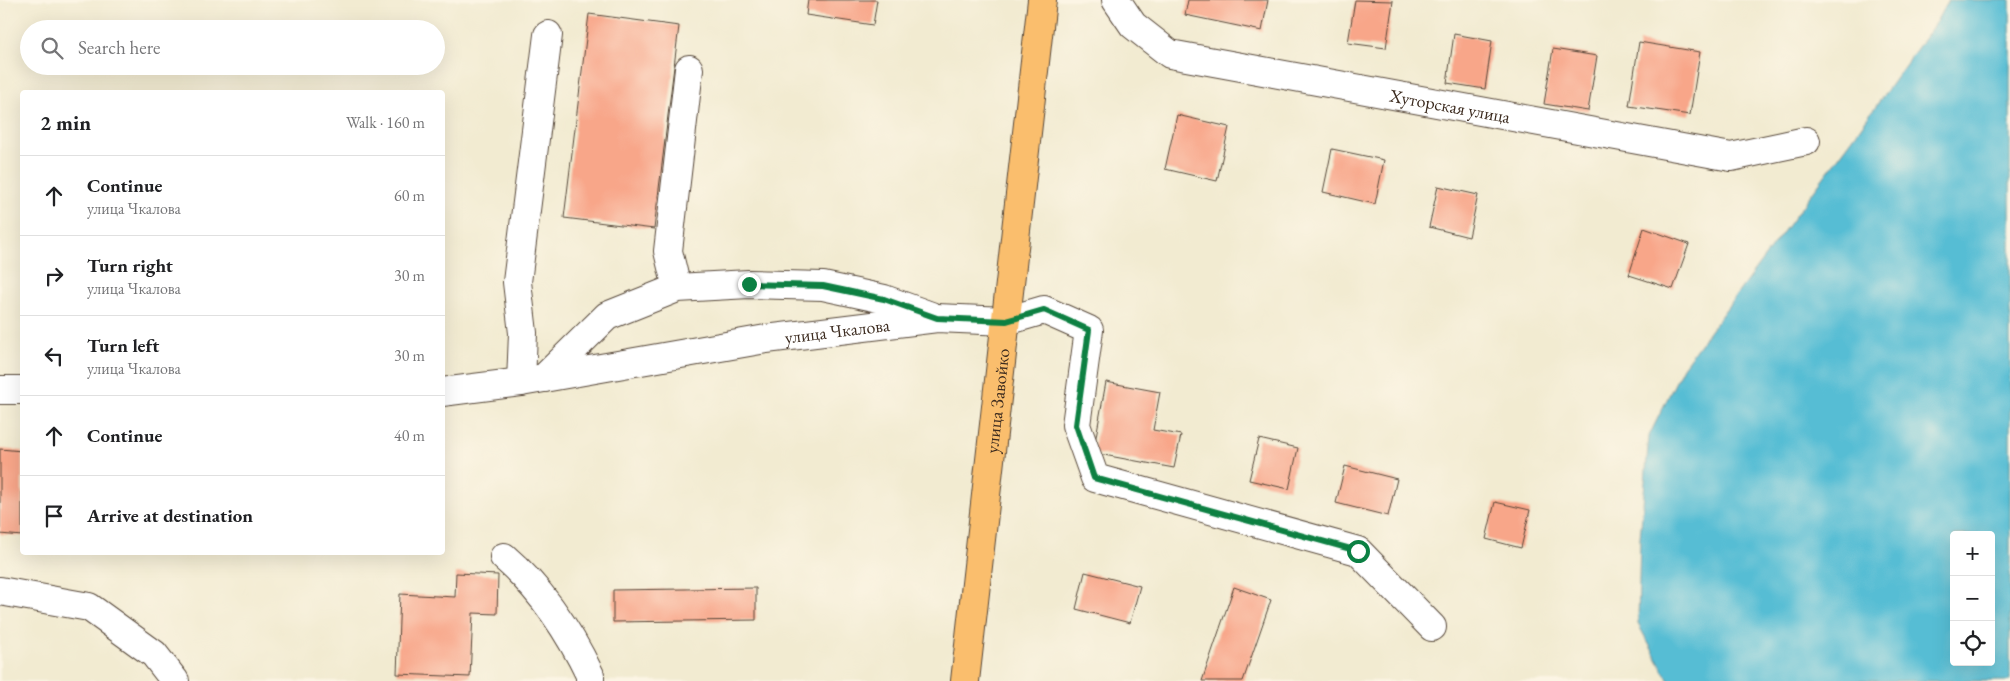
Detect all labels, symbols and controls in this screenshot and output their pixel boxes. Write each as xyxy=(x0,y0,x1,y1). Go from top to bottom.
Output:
search box xyxy=(20,20,445,75)
icon: search xyxy=(38,34,66,62)
text: Search here xyxy=(78,35,160,60)
street label: Хуторская улица xyxy=(1387,83,1513,128)
text: 2 min xyxy=(40,109,91,136)
text: Walk · 160 m xyxy=(346,112,425,133)
text: Continue xyxy=(87,173,162,198)
icon: ahead xyxy=(40,182,68,210)
text: 60 m xyxy=(394,185,425,206)
text: улица Чкалова xyxy=(87,198,181,219)
text: Turn right xyxy=(87,253,173,278)
icon: right xyxy=(40,262,68,290)
text: 30 m xyxy=(394,265,425,286)
route end xyxy=(738,273,761,296)
text: улица Чкалова xyxy=(87,278,181,299)
street label: улица Чкалова xyxy=(783,312,892,348)
text: Turn left xyxy=(87,333,159,358)
icon: left xyxy=(40,342,68,370)
text: 30 m xyxy=(394,345,425,366)
street label: улица Завойко xyxy=(979,347,1014,454)
text: улица Чкалова xyxy=(87,358,181,379)
icon: ahead xyxy=(40,422,68,450)
text: Continue xyxy=(87,423,162,448)
text: 40 m xyxy=(394,425,425,446)
icon: arrive xyxy=(40,502,68,530)
text: Arrive at destination xyxy=(87,503,253,528)
map controls xyxy=(1950,531,1995,666)
button: + xyxy=(1950,531,1995,576)
route start xyxy=(1347,540,1370,563)
button: − xyxy=(1950,576,1995,621)
button: locate xyxy=(1950,621,1995,666)

